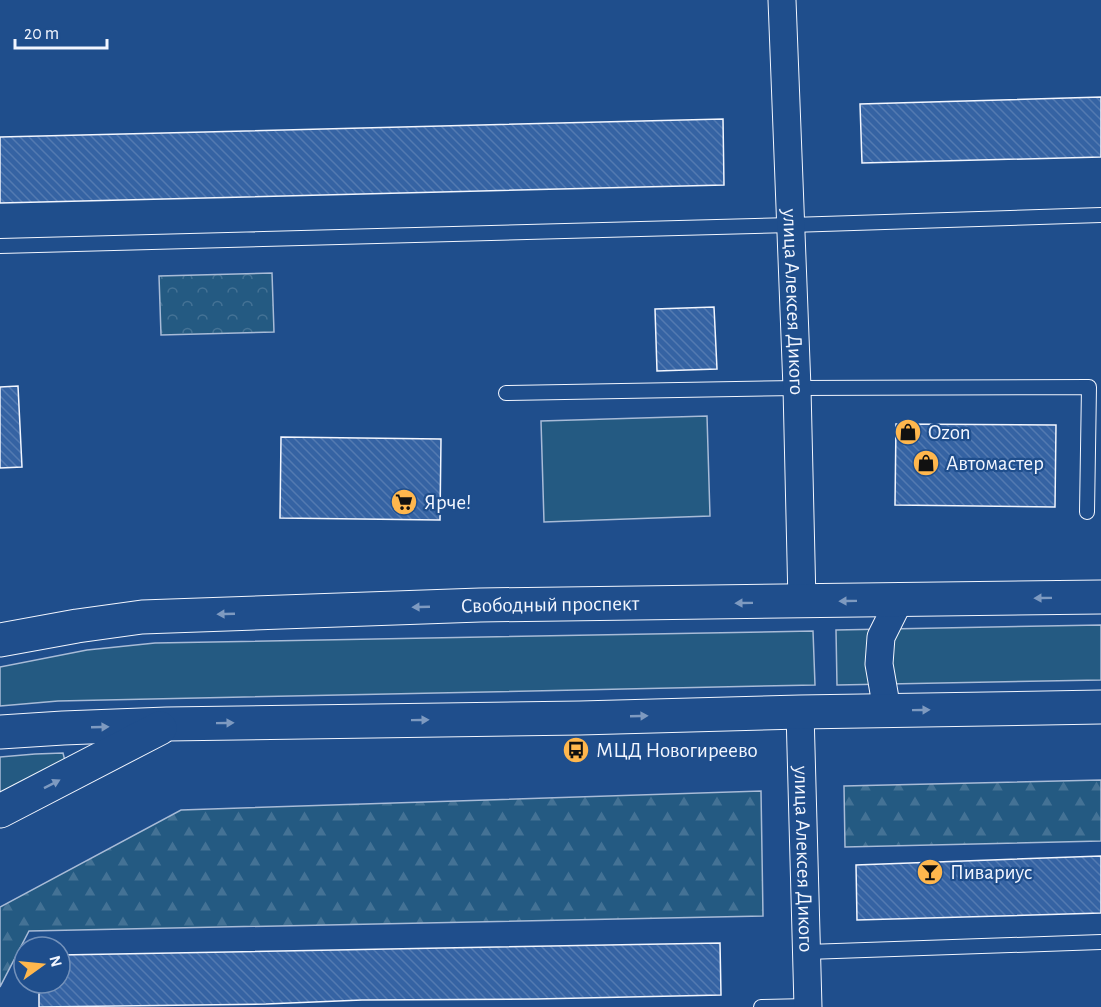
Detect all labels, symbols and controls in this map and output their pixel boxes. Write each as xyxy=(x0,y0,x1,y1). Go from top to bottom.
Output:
scale bar xyxy=(15,12,106,50)
text: 20 m xyxy=(24,25,59,43)
street label: улица Алексея Дикого xyxy=(779,207,807,395)
shop icon: Ozon xyxy=(893,417,923,447)
place label: Ozon xyxy=(928,422,971,443)
shop icon: Автомастер xyxy=(911,448,941,478)
place label: Автомастер xyxy=(946,453,1044,474)
supermarket icon: Ярче! xyxy=(389,487,419,517)
place label: Ярче! xyxy=(424,492,471,513)
street label: Свободный проспект xyxy=(460,593,640,617)
one-way arrow xyxy=(1033,593,1052,603)
one-way arrow xyxy=(838,597,857,606)
one-way arrow xyxy=(734,598,753,608)
one-way arrow xyxy=(412,603,431,612)
one-way arrow xyxy=(217,610,236,619)
one-way arrow xyxy=(912,705,931,715)
one-way arrow xyxy=(629,712,648,721)
one-way arrow xyxy=(411,715,430,725)
one-way arrow xyxy=(216,718,235,728)
one-way arrow xyxy=(91,722,110,731)
bus stop icon: МЦД Новогиреево xyxy=(561,735,591,765)
place label: МЦД Новогиреево xyxy=(596,740,758,761)
street label: улица Алексея Дикого xyxy=(790,764,817,952)
one-way arrow xyxy=(43,780,61,790)
bar icon: Пивариус xyxy=(915,857,945,887)
place label: Пивариус xyxy=(950,862,1032,883)
north arrow xyxy=(12,935,72,995)
text: N xyxy=(46,954,65,969)

